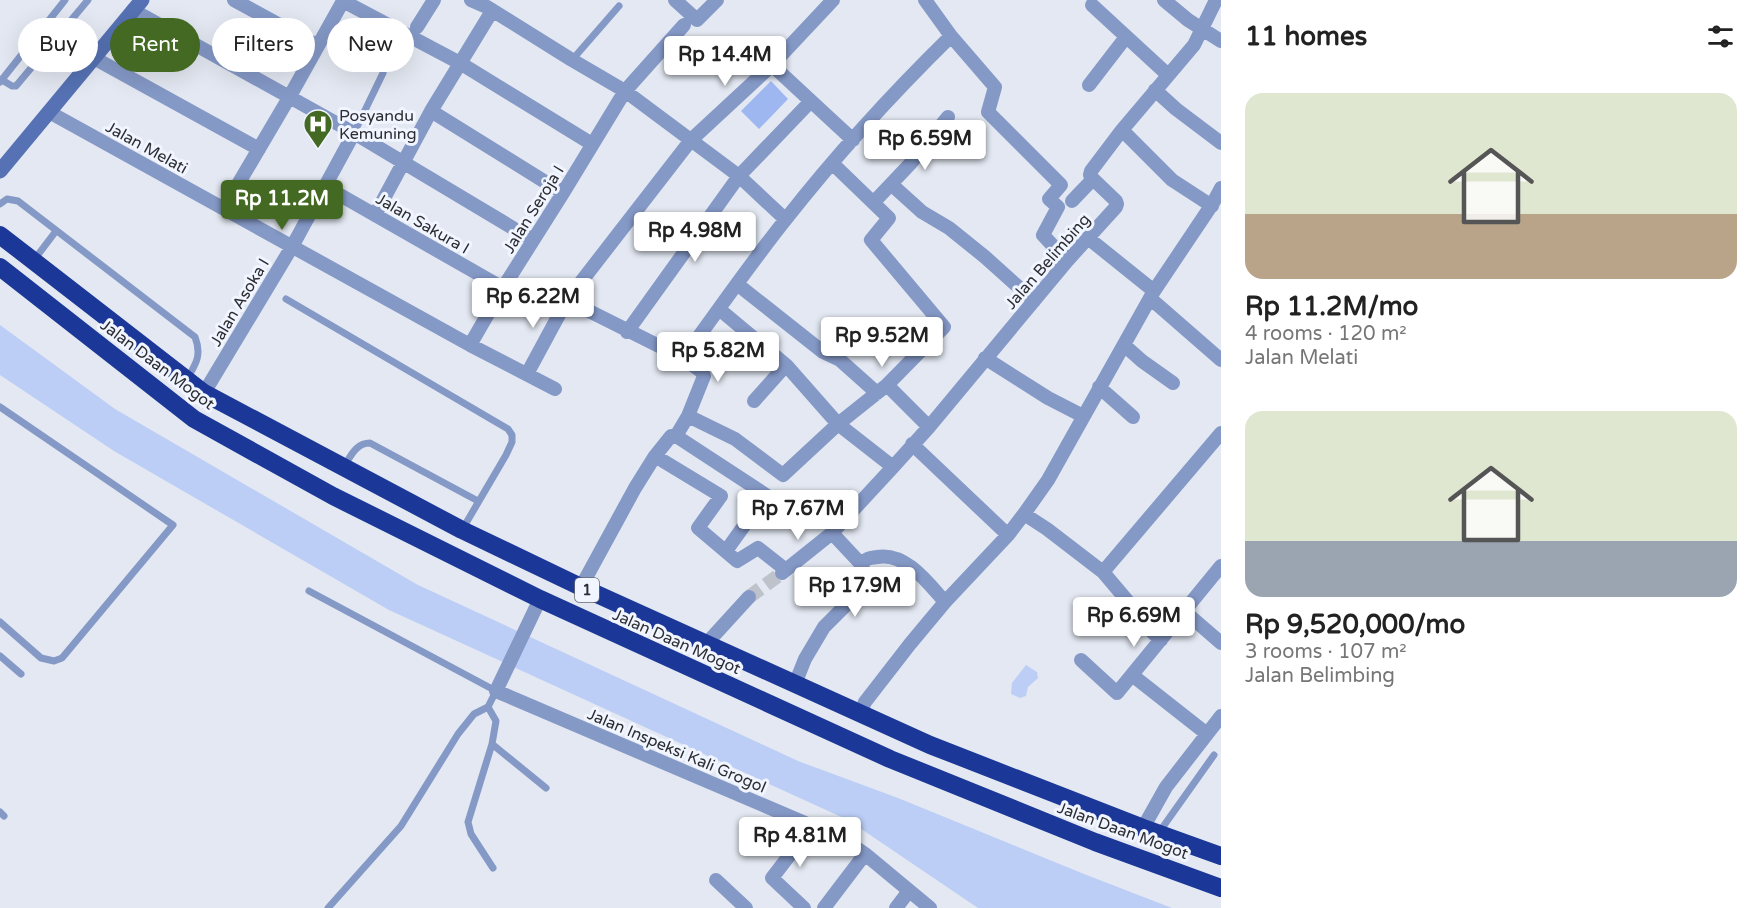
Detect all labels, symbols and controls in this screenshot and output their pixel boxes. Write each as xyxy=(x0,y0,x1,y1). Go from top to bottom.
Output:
chip: Buy xyxy=(18,18,98,72)
chip: Rent xyxy=(110,18,200,72)
chip: Filters xyxy=(212,18,315,72)
chip: New xyxy=(327,18,414,72)
icon: filters xyxy=(1704,20,1737,53)
text: 11 homes xyxy=(1245,21,1367,52)
pin: Rp 14.4M xyxy=(663,36,787,87)
text: Rp 14.4M xyxy=(678,43,772,67)
place label: Posyandu Kemuning xyxy=(339,106,417,144)
hospital icon: Posyandu Kemuning xyxy=(302,108,334,150)
street label: Jalan Melati xyxy=(102,117,191,179)
pin: Rp 6.59M xyxy=(863,120,987,171)
text: Rp 6.59M xyxy=(878,127,972,151)
icon: home xyxy=(1437,132,1545,240)
street label: Jalan Seroja I xyxy=(499,162,569,257)
pin: Rp 11.2M xyxy=(220,180,344,231)
text: Rp 11.2M xyxy=(235,187,329,211)
street label: Jalan Sakura I xyxy=(372,189,473,259)
street label: Jalan Belimbing xyxy=(1001,210,1095,313)
pin: Rp 4.98M xyxy=(633,212,757,263)
text: Rp 4.98M xyxy=(648,219,742,243)
street label: Jalan Asoka I xyxy=(206,255,274,350)
pin: Rp 6.22M xyxy=(471,278,595,329)
text: Rp 6.22M xyxy=(486,285,580,309)
text: Rp 11.2M/mo xyxy=(1245,291,1418,322)
street label: Jalan Daan Mogot xyxy=(96,315,218,414)
pin: Rp 9.52M xyxy=(820,317,944,368)
text: 4 rooms · 120 m² xyxy=(1245,322,1407,346)
text: Rp 9.52M xyxy=(835,324,929,348)
pin: Rp 5.82M xyxy=(656,332,780,383)
text: Rp 5.82M xyxy=(671,339,765,363)
text: Jalan Melati xyxy=(1245,346,1358,370)
icon: home xyxy=(1437,450,1545,558)
pin: Rp 7.67M xyxy=(736,490,860,541)
text: Rp 7.67M xyxy=(751,497,845,521)
pin: Rp 17.9M xyxy=(793,567,917,618)
text: Rp 17.9M xyxy=(808,574,902,598)
road number: 1 xyxy=(575,578,599,602)
pin: Rp 6.69M xyxy=(1072,597,1196,648)
text: Rp 6.69M xyxy=(1087,604,1181,628)
street label: Jalan Daan Mogot xyxy=(610,605,744,679)
text: Rp 9,520,000/mo xyxy=(1245,609,1465,640)
text: 3 rooms · 107 m² xyxy=(1245,640,1407,664)
text: Jalan Belimbing xyxy=(1245,664,1395,688)
street label: Jalan Inspeksi Kali Grogol xyxy=(584,704,769,798)
street label: Jalan Daan Mogot xyxy=(1054,798,1191,864)
pin: Rp 4.81M xyxy=(738,817,862,868)
text: Rp 4.81M xyxy=(753,824,847,848)

